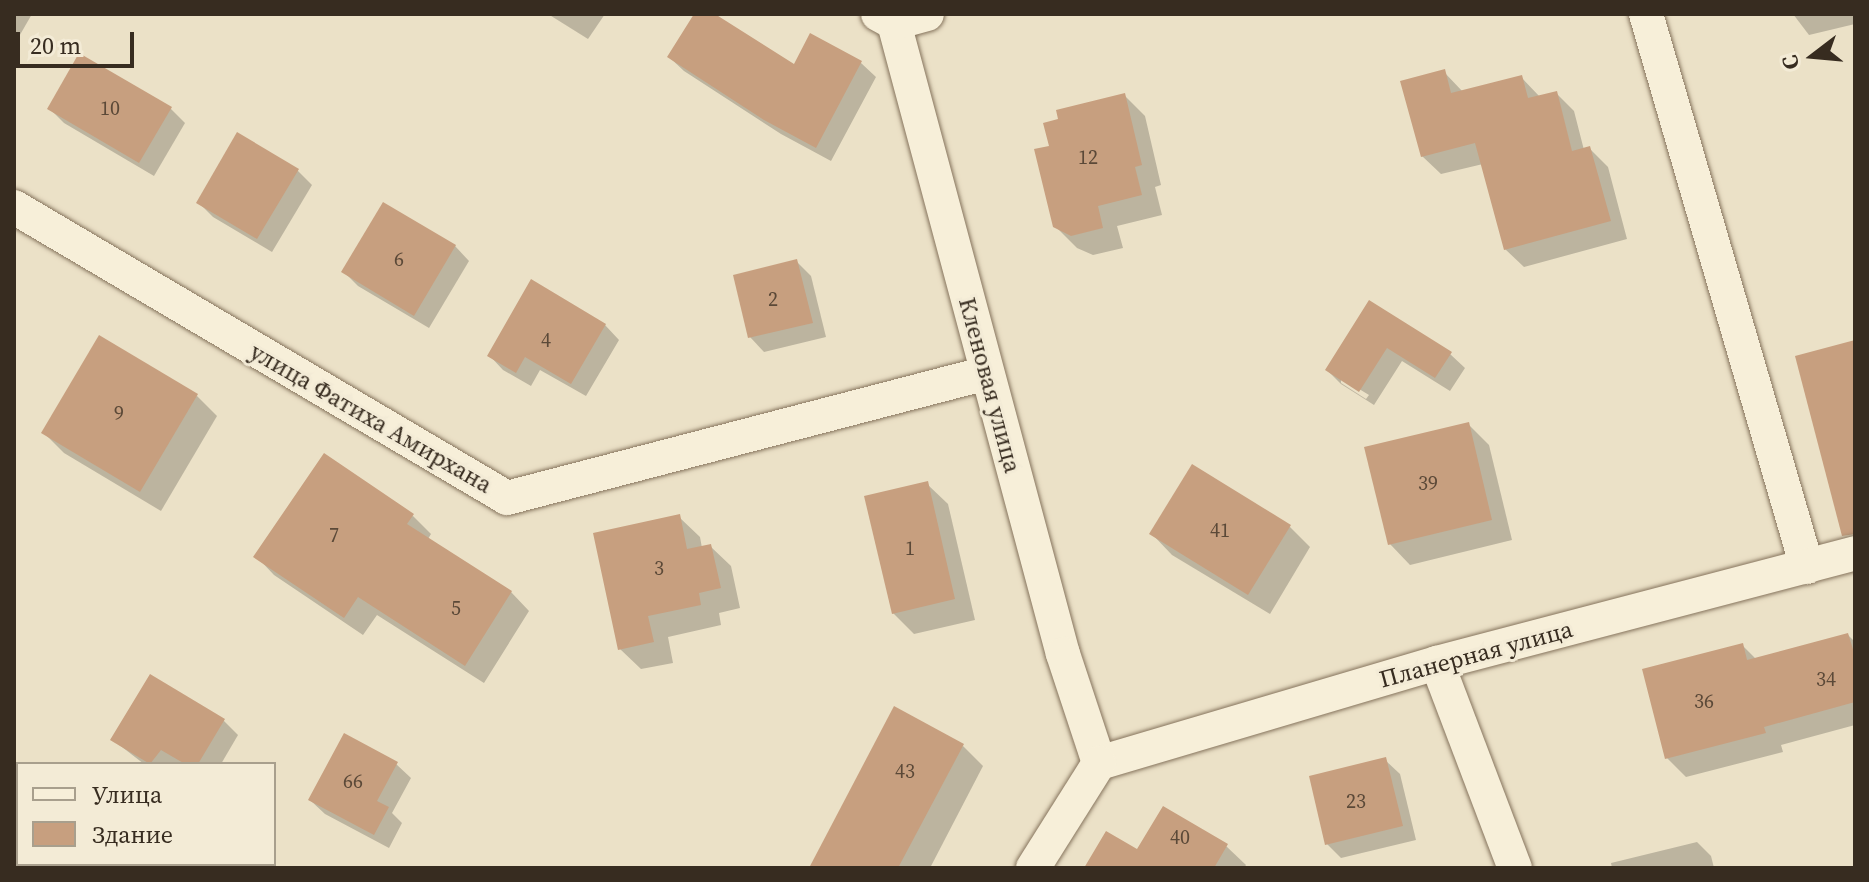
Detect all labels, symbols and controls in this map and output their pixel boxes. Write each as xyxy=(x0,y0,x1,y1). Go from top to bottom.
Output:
scale bar xyxy=(20,16,138,66)
north arrow xyxy=(1773,16,1853,96)
text: 20 m xyxy=(30,29,81,62)
text: С xyxy=(1774,52,1806,73)
house number: 10 xyxy=(100,96,120,120)
house number: 12 xyxy=(1078,145,1098,169)
house number: 6 xyxy=(394,247,404,271)
house number: 2 xyxy=(768,287,778,311)
street label: Кленовая улица xyxy=(953,294,1027,476)
house number: 4 xyxy=(541,328,551,352)
street label: улица Фатиха Амирхана xyxy=(245,337,497,499)
house number: 9 xyxy=(114,401,124,425)
house number: 39 xyxy=(1418,471,1438,495)
house number: 41 xyxy=(1210,518,1230,542)
house number: 7 xyxy=(329,523,339,547)
house number: 1 xyxy=(905,536,915,560)
house number: 3 xyxy=(654,556,664,580)
house number: 5 xyxy=(451,596,461,620)
street label: Планерная улица xyxy=(1376,614,1576,694)
house number: 34 xyxy=(1816,667,1836,691)
house number: 36 xyxy=(1694,689,1714,713)
house number: 43 xyxy=(895,759,915,783)
legend xyxy=(16,762,276,866)
house number: 66 xyxy=(343,769,363,793)
text: Улица xyxy=(92,778,162,811)
house number: 23 xyxy=(1346,789,1366,813)
text: Здание xyxy=(92,818,173,851)
house number: 40 xyxy=(1170,825,1190,849)

